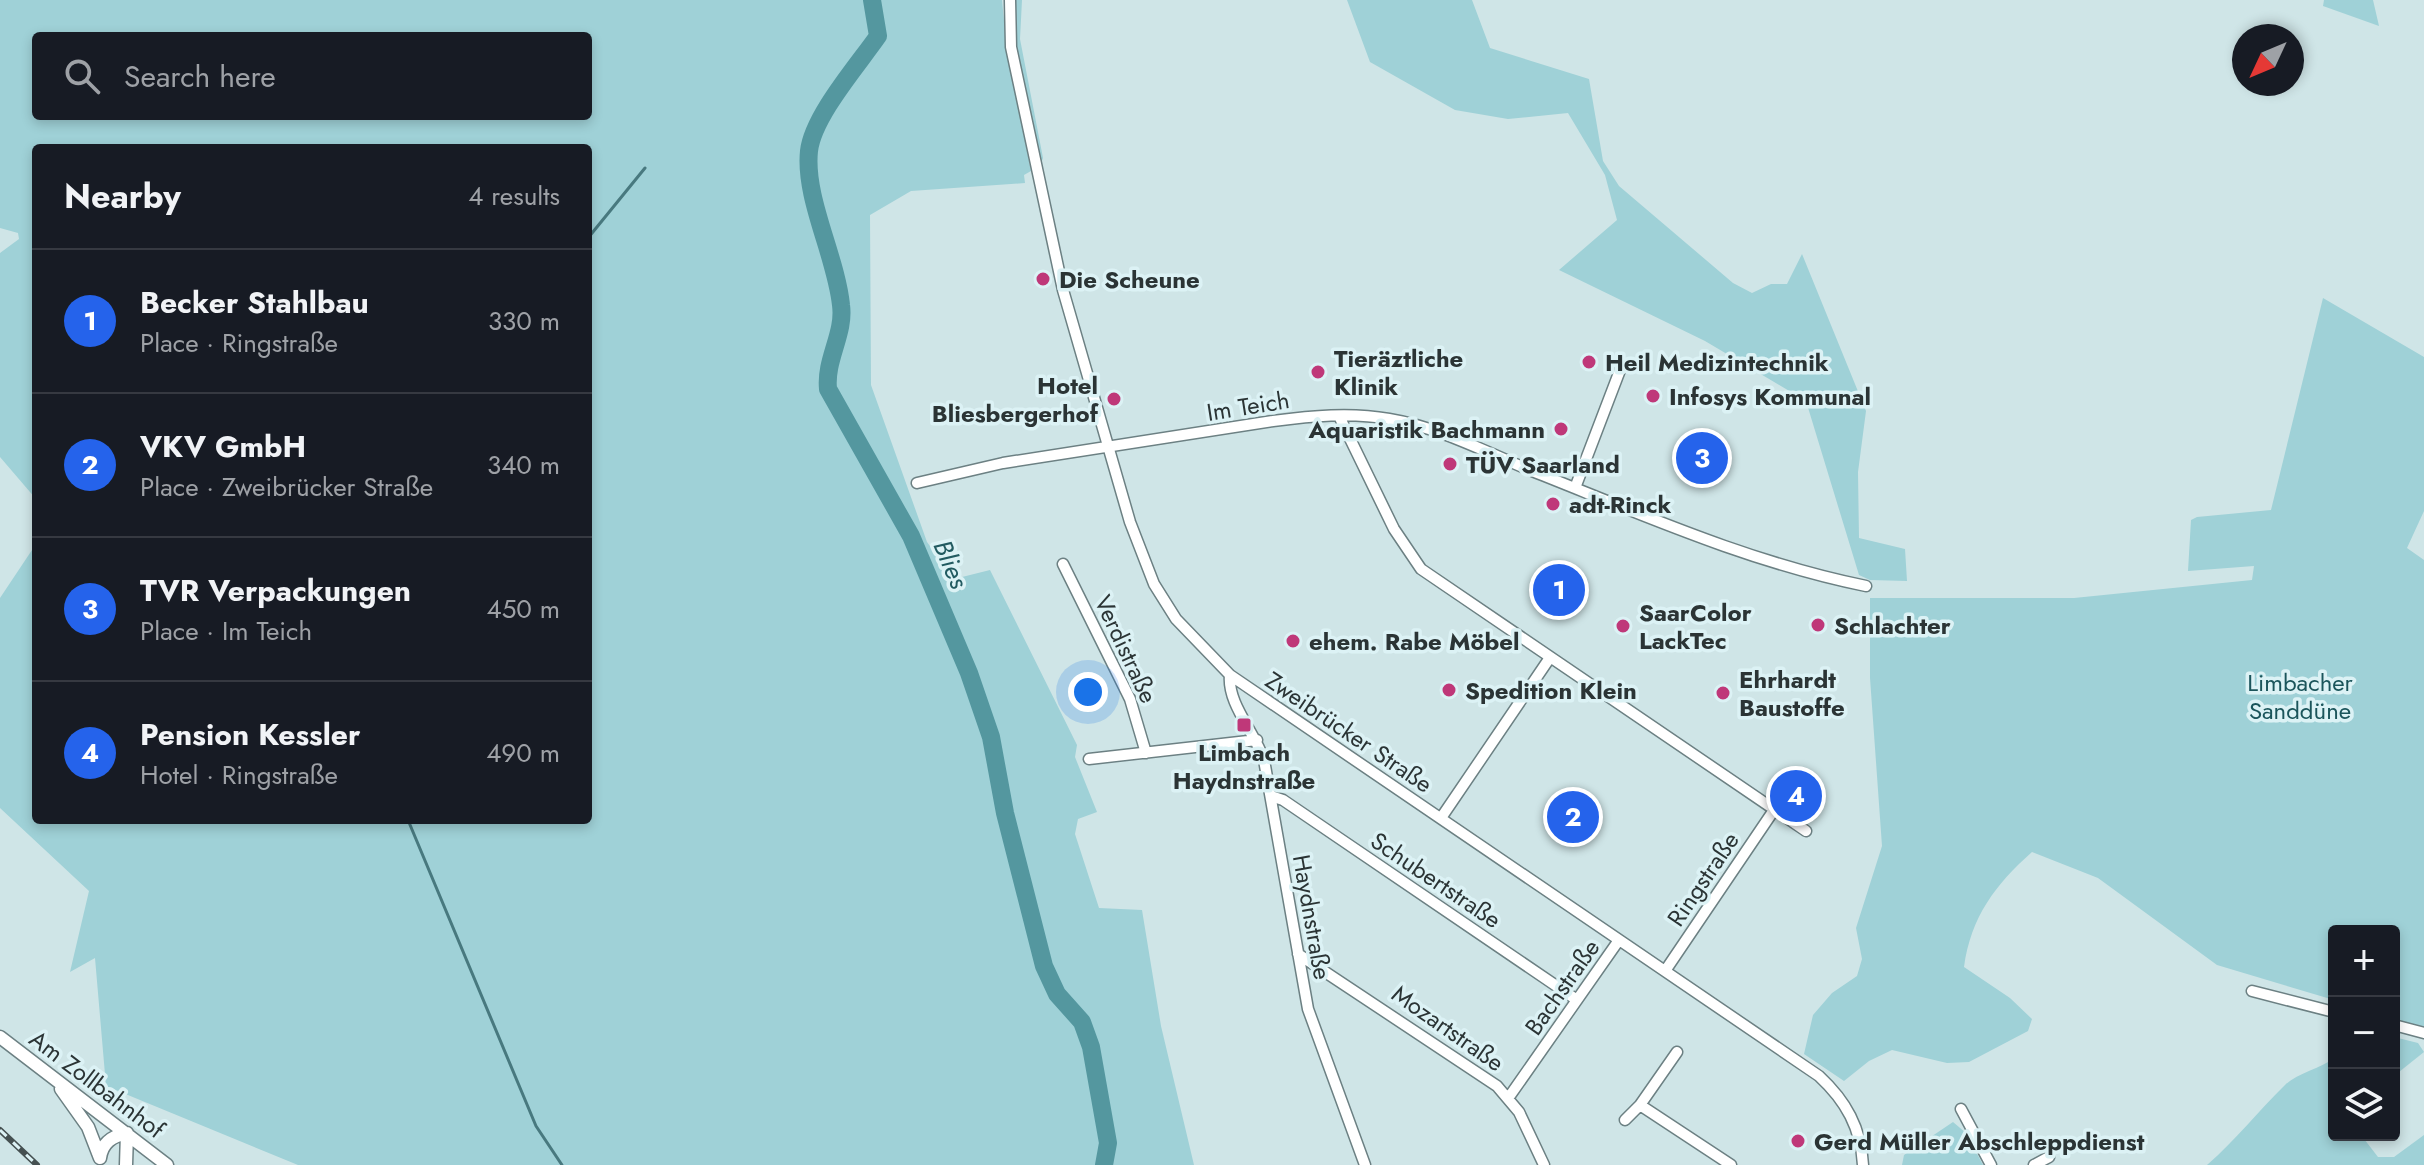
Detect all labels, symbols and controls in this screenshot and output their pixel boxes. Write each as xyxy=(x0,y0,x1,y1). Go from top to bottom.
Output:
north arrow xyxy=(2232,24,2304,96)
search box xyxy=(32,32,592,120)
icon: search xyxy=(60,54,104,98)
text: Search here xyxy=(124,55,276,98)
text: Nearby xyxy=(64,172,181,221)
text: 4 results xyxy=(468,177,560,215)
place label: Die Scheune xyxy=(1059,262,1200,297)
marker: Die Scheune xyxy=(1034,270,1052,288)
text: Becker Stahlbau xyxy=(140,281,369,324)
text: 1 xyxy=(83,302,97,340)
text: 330 m xyxy=(488,302,560,340)
text: Place · Ringstraße xyxy=(140,324,338,362)
place label: Tieräztliche Klinik xyxy=(1334,341,1463,404)
place label: Heil Medizintechnik xyxy=(1605,345,1829,380)
marker: Heil Medizintechnik xyxy=(1580,353,1598,371)
marker: Tieräztliche Klinik xyxy=(1309,363,1327,381)
place label: Hotel Bliesbergerhof xyxy=(932,368,1100,431)
place label: Infosys Kommunal xyxy=(1669,379,1871,414)
street label: Im Teich xyxy=(1204,382,1292,430)
marker: Infosys Kommunal xyxy=(1644,387,1662,405)
marker: Hotel Bliesbergerhof xyxy=(1105,390,1123,408)
place label: Aquaristik Bachmann xyxy=(1307,412,1545,447)
marker: Aquaristik Bachmann xyxy=(1552,420,1570,438)
text: VKV GmbH xyxy=(140,425,306,468)
pin: 3 xyxy=(1676,428,1728,488)
text: 2 xyxy=(81,446,99,484)
text: 340 m xyxy=(487,446,560,484)
place label: TÜV Saarland xyxy=(1466,447,1620,482)
marker: TÜV Saarland xyxy=(1441,455,1459,473)
text: Place · Zweibrücker Straße xyxy=(140,468,433,506)
place label: adt-Rinck xyxy=(1569,487,1672,522)
marker: adt-Rinck xyxy=(1544,495,1562,513)
water label: Blies xyxy=(924,534,979,595)
pin: 1 xyxy=(1533,560,1585,620)
text: TVR Verpackungen xyxy=(140,569,411,612)
street label: Verdistraße xyxy=(1086,589,1166,709)
text: 3 xyxy=(82,590,98,628)
text: 450 m xyxy=(486,590,560,628)
place label: SaarColor LackTec xyxy=(1639,595,1752,658)
place label: Schlachter xyxy=(1834,608,1951,643)
text: Place · Im Teich xyxy=(140,612,312,650)
marker: Schlachter xyxy=(1809,616,1827,634)
marker: SaarColor LackTec xyxy=(1614,617,1632,635)
place label: ehem. Rabe Möbel xyxy=(1309,624,1520,659)
marker: ehem. Rabe Möbel xyxy=(1284,632,1302,650)
place label: Ehrhardt Baustoffe xyxy=(1739,662,1845,725)
street label: Zweibrücker Straße xyxy=(1258,663,1440,801)
park label: Limbacher Sanddüne xyxy=(2247,665,2354,728)
your location xyxy=(1068,672,1108,712)
place label: Spedition Klein xyxy=(1465,673,1637,708)
marker: Spedition Klein xyxy=(1440,681,1458,699)
marker: Ehrhardt Baustoffe xyxy=(1714,684,1732,702)
text: Pension Kessler xyxy=(140,713,360,756)
marker: Limbach Haydnstraße xyxy=(1235,716,1253,734)
text: 4 xyxy=(81,734,99,772)
text: 490 m xyxy=(486,734,560,772)
place label: Limbach Haydnstraße xyxy=(1173,735,1315,798)
text: Hotel · Ringstraße xyxy=(140,756,338,794)
pin: 4 xyxy=(1770,766,1822,826)
pin: 2 xyxy=(1547,787,1599,847)
street label: Schubertstraße xyxy=(1364,823,1508,937)
street label: Ringstraße xyxy=(1659,825,1747,933)
street label: Haydnstraße xyxy=(1284,852,1340,982)
map controls xyxy=(2328,925,2400,1141)
button: + xyxy=(2328,925,2400,997)
street label: Bachstraße xyxy=(1516,932,1608,1042)
street label: Mozartstraße xyxy=(1385,976,1511,1080)
button: − xyxy=(2328,997,2400,1069)
street label: Am Zollbahnhof xyxy=(22,1021,173,1147)
button: layers xyxy=(2328,1069,2400,1141)
place label: Gerd Müller Abschleppdienst xyxy=(1814,1124,2145,1159)
marker: Gerd Müller Abschleppdienst xyxy=(1789,1132,1807,1150)

